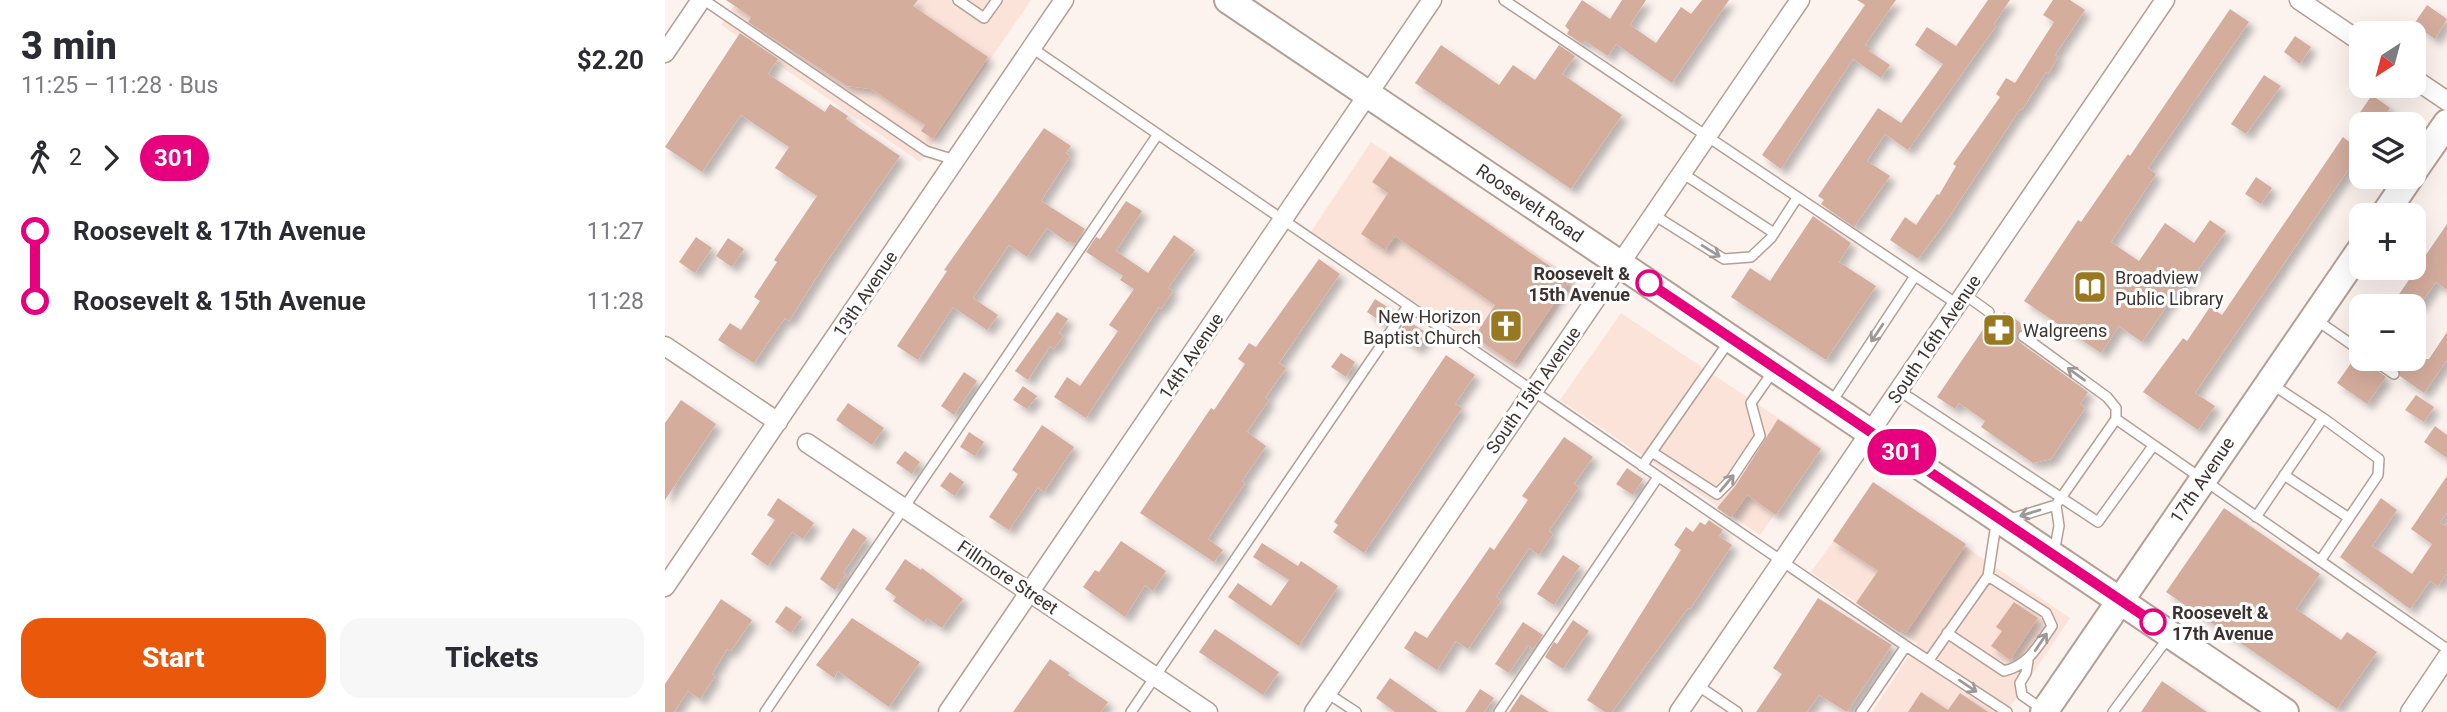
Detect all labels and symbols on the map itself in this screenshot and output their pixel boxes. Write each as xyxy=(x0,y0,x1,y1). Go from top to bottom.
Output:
north arrow xyxy=(2349,21,2425,98)
street label: Roosevelt Road xyxy=(1473,159,1587,247)
one-way arrow xyxy=(1701,245,1721,259)
street label: 13th Avenue xyxy=(829,247,901,341)
place label: Roosevelt & 15th Avenue xyxy=(1528,263,1630,305)
place label: Broadview Public Library xyxy=(2115,267,2224,309)
library icon: Broadview Public Library xyxy=(2071,268,2109,306)
marker: Roosevelt & 15th Avenue xyxy=(1636,270,1662,296)
street label: South 16th Avenue xyxy=(1883,271,1985,407)
place label: New Horizon Baptist Church xyxy=(1363,306,1481,348)
church icon: New Horizon Baptist Church xyxy=(1487,307,1525,345)
street label: 14th Avenue xyxy=(1155,309,1227,403)
pharmacy icon: Walgreens xyxy=(1980,311,2018,349)
place label: Walgreens xyxy=(2023,320,2107,341)
street label: South 15th Avenue xyxy=(1481,322,1585,458)
one-way arrow xyxy=(1870,323,1884,342)
one-way arrow xyxy=(2067,367,2086,381)
line badge: 301 xyxy=(1862,429,1942,475)
street label: 17th Avenue xyxy=(2166,433,2238,527)
one-way arrow xyxy=(1719,475,1735,493)
one-way arrow xyxy=(2019,508,2041,520)
street label: Fillmore Street xyxy=(954,536,1062,618)
place label: Roosevelt & 17th Avenue xyxy=(2172,602,2274,644)
marker: Roosevelt & 17th Avenue xyxy=(2140,609,2166,635)
one-way arrow xyxy=(2034,633,2048,652)
one-way arrow xyxy=(1958,679,1977,693)

